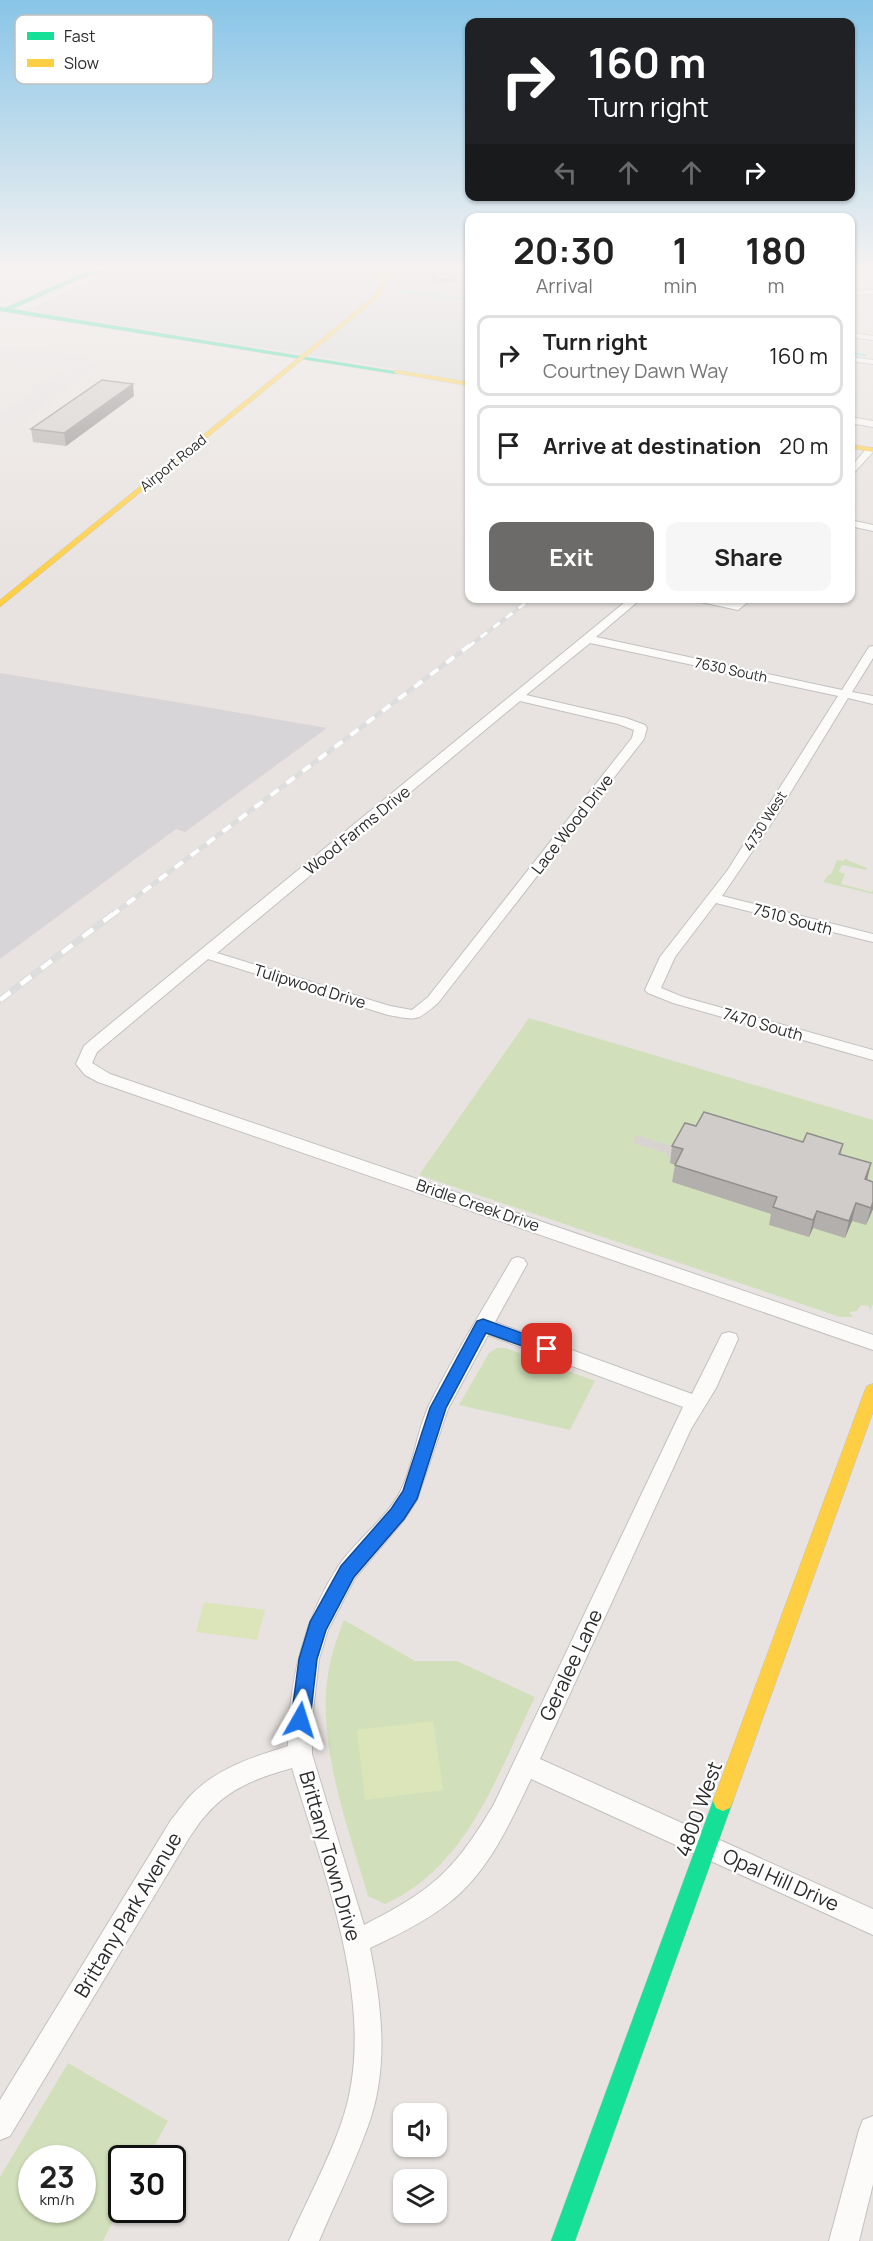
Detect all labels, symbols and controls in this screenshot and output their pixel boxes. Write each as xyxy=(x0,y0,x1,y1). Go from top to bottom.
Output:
legend xyxy=(15,15,213,84)
text: Fast xyxy=(64,25,95,47)
text: 160 m xyxy=(588,33,706,91)
icon: right xyxy=(489,42,567,120)
text: Slow xyxy=(64,52,99,74)
text: Turn right xyxy=(588,88,709,125)
icon: left xyxy=(549,156,582,189)
icon: ahead xyxy=(612,156,645,189)
icon: ahead xyxy=(675,156,708,189)
icon: right xyxy=(738,156,771,189)
text: 20:30 xyxy=(513,226,615,275)
text: 1 xyxy=(672,226,688,275)
text: 180 xyxy=(745,226,807,275)
text: Arrival xyxy=(536,272,593,299)
text: min xyxy=(664,272,697,299)
text: m xyxy=(768,272,784,299)
text: Turn right xyxy=(543,327,648,357)
icon: right xyxy=(492,339,525,372)
text: 160 m xyxy=(769,341,828,371)
text: Courtney Dawn Way xyxy=(543,357,728,384)
icon: arrive xyxy=(492,429,525,462)
street label: Airport Road xyxy=(135,430,210,495)
text: Arrive at destination xyxy=(543,431,761,461)
text: 20 m xyxy=(779,431,828,461)
button: Exit xyxy=(489,522,654,591)
button: Share xyxy=(666,522,831,591)
street label: 7630 South xyxy=(693,653,769,686)
street label: Lace Wood Drive xyxy=(526,769,618,879)
street label: Wood Farms Drive xyxy=(299,780,415,880)
street label: 4730 West xyxy=(739,787,791,855)
street label: 7510 South xyxy=(751,898,835,940)
street label: Tulipwood Drive xyxy=(251,959,369,1013)
street label: 7470 South xyxy=(720,1002,806,1046)
street label: Bridle Creek Drive xyxy=(413,1174,543,1236)
pin xyxy=(521,1323,572,1374)
icon: arrive xyxy=(530,1332,563,1365)
street label: Geralee Lane xyxy=(533,1604,608,1725)
position arrow xyxy=(268,1688,332,1752)
street label: 4800 West xyxy=(669,1757,728,1860)
street label: Brittany Town Drive xyxy=(293,1768,368,1944)
street label: Brittany Park Avenue xyxy=(67,1827,188,2002)
street label: Opal Hill Drive xyxy=(719,1842,844,1917)
map controls xyxy=(393,2103,447,2223)
button: sound xyxy=(393,2103,447,2157)
speed limit sign: 30 xyxy=(108,2145,186,2223)
text: 23 xyxy=(39,2156,75,2197)
button: layers xyxy=(393,2169,447,2223)
text: km/h xyxy=(40,2189,74,2210)

